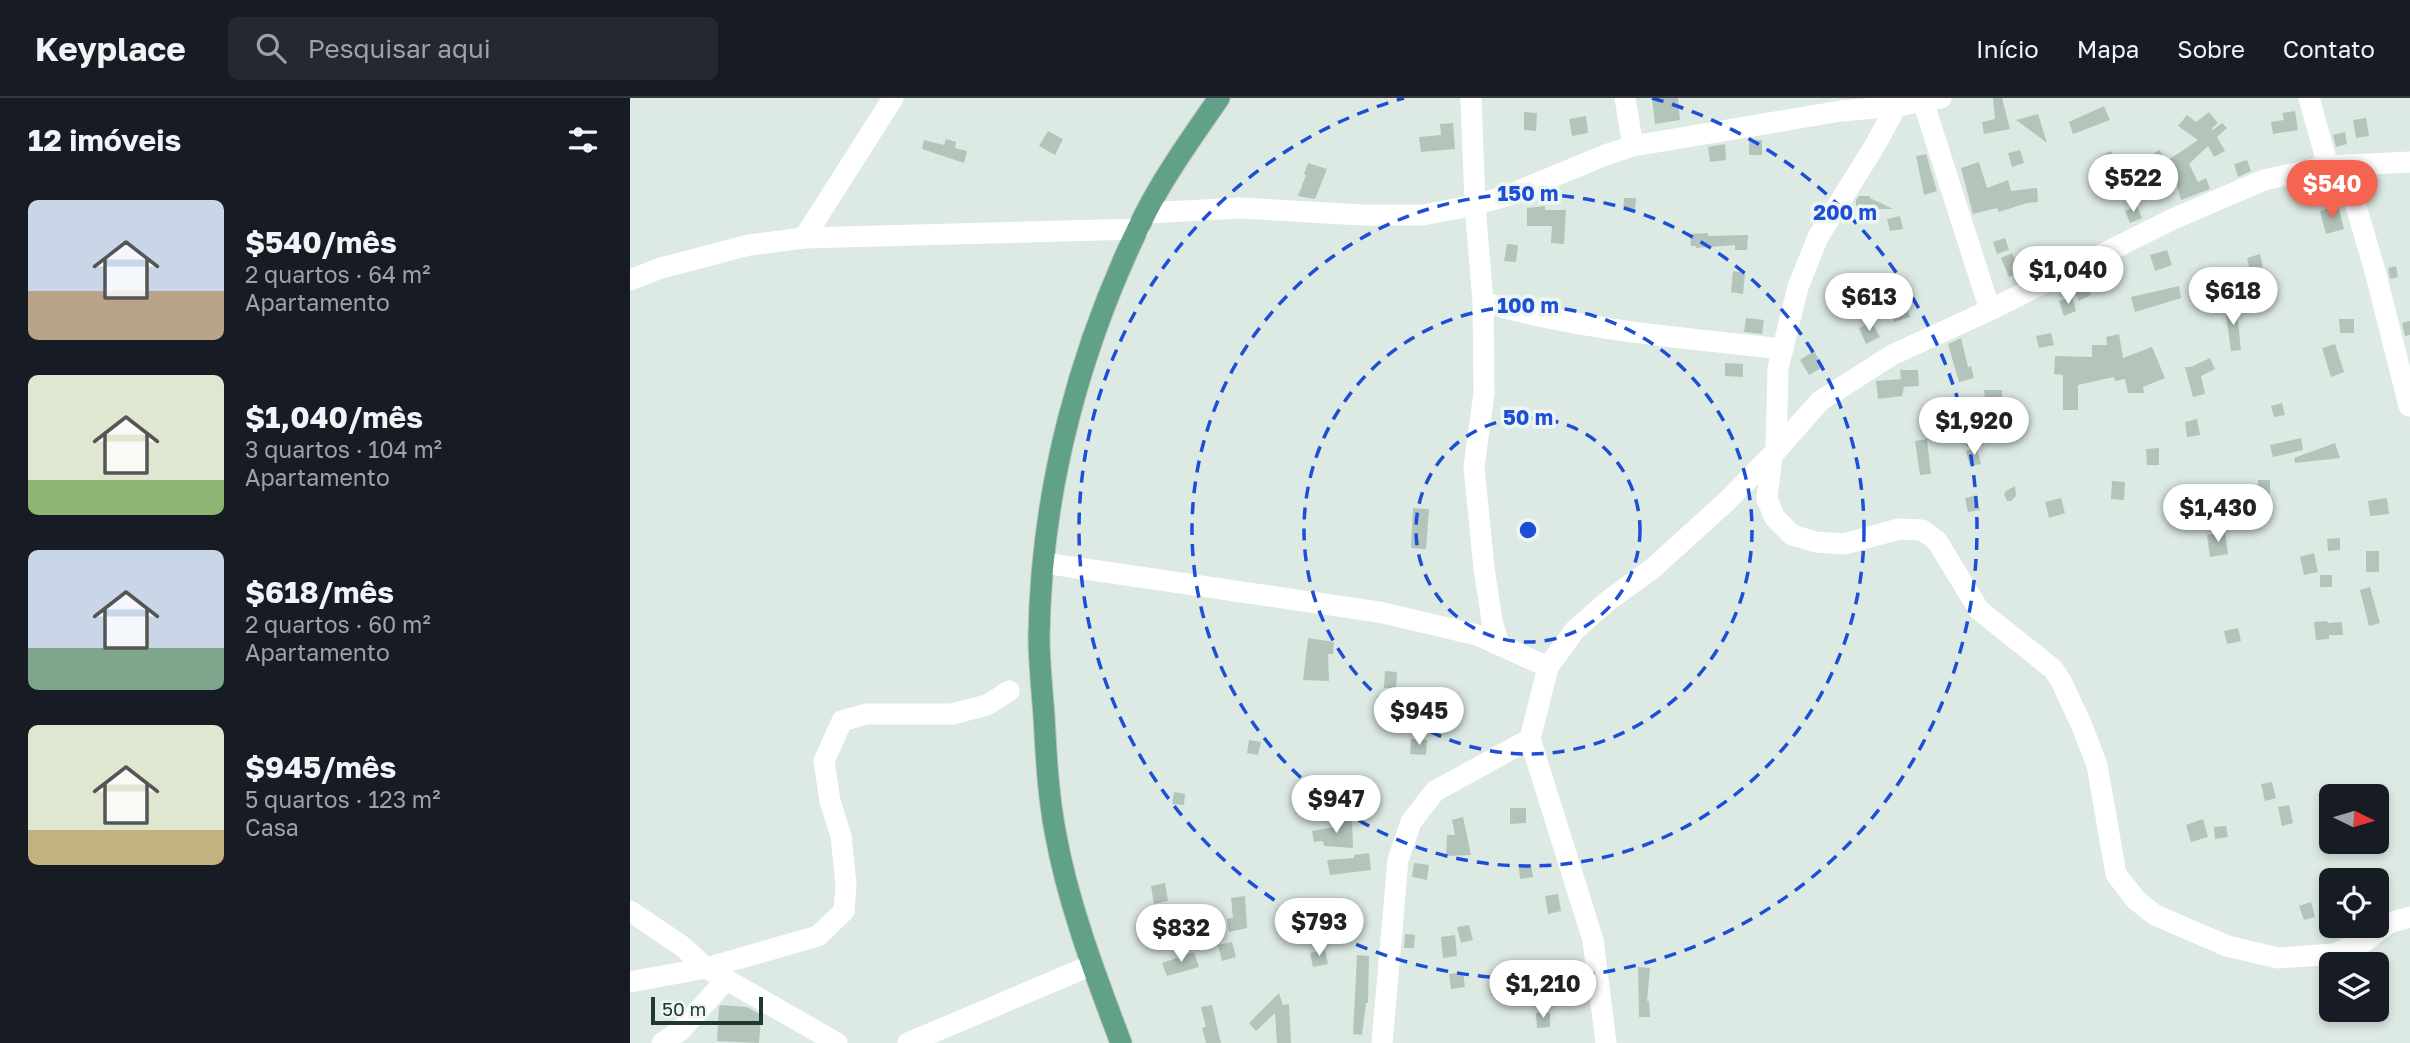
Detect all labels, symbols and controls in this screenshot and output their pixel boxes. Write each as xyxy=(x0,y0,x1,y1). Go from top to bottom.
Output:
search box xyxy=(228,17,718,80)
text: Keyplace xyxy=(35,29,186,68)
icon: search xyxy=(252,29,290,67)
text: Pesquisar aqui xyxy=(308,33,491,64)
text: Início xyxy=(1976,34,2039,63)
text: Mapa xyxy=(2077,34,2139,63)
text: Sobre xyxy=(2177,34,2245,63)
text: Contato xyxy=(2283,34,2375,63)
icon: filters xyxy=(564,121,602,159)
text: 12 imóveis xyxy=(28,122,181,158)
pin: $522 xyxy=(2092,155,2174,214)
pin: $540 xyxy=(2291,160,2373,220)
text: $522 xyxy=(2104,163,2162,191)
text: $540 xyxy=(2303,169,2361,197)
text: 150 m xyxy=(1498,180,1558,206)
text: 200 m xyxy=(1813,199,1877,225)
text: $540/mês xyxy=(245,224,397,260)
icon: home xyxy=(84,228,168,312)
pin: $1,040 xyxy=(2011,246,2125,306)
text: $1,040 xyxy=(2029,255,2107,283)
text: 2 quartos · 64 m² xyxy=(245,260,431,288)
pin: $618 xyxy=(2192,268,2274,327)
pin: $613 xyxy=(1828,274,1910,333)
text: $618 xyxy=(2205,276,2261,304)
text: $613 xyxy=(1841,282,1897,310)
text: Apartamento xyxy=(245,288,390,316)
text: 100 m xyxy=(1497,292,1559,318)
pin: $1,920 xyxy=(1917,398,2031,457)
text: $1,040/mês xyxy=(245,399,423,435)
icon: home xyxy=(84,403,168,487)
text: 50 m xyxy=(1503,404,1553,430)
text: $1,920 xyxy=(1935,406,2013,434)
text: 3 quartos · 104 m² xyxy=(245,435,442,463)
text: Apartamento xyxy=(245,463,390,491)
pin: $1,430 xyxy=(2161,484,2275,544)
text: $1,430 xyxy=(2179,493,2257,521)
centre of rings xyxy=(1516,518,1540,542)
text: $618/mês xyxy=(245,574,394,610)
icon: home xyxy=(84,578,168,662)
text: 2 quartos · 60 m² xyxy=(245,610,431,638)
text: Apartamento xyxy=(245,638,390,666)
pin: $945 xyxy=(1378,688,1460,747)
text: $945 xyxy=(1390,696,1448,724)
text: $945/mês xyxy=(245,749,396,785)
icon: home xyxy=(84,753,168,837)
pin: $947 xyxy=(1295,776,1377,835)
text: $947 xyxy=(1308,784,1364,812)
north arrow xyxy=(2319,784,2389,854)
map controls xyxy=(2319,784,2389,1022)
text: 5 quartos · 123 m² xyxy=(245,785,441,813)
text: Casa xyxy=(245,813,299,841)
button: locate xyxy=(2319,868,2389,938)
pin: $793 xyxy=(1278,898,1360,958)
pin: $832 xyxy=(1140,904,1222,964)
text: $793 xyxy=(1291,907,1347,935)
text: $832 xyxy=(1152,913,1210,941)
button: layers xyxy=(2319,952,2389,1022)
pin: $1,210 xyxy=(1486,960,1600,1020)
text: $1,210 xyxy=(1505,969,1581,997)
scale bar xyxy=(651,994,763,1026)
text: 50 m xyxy=(662,997,706,1020)

